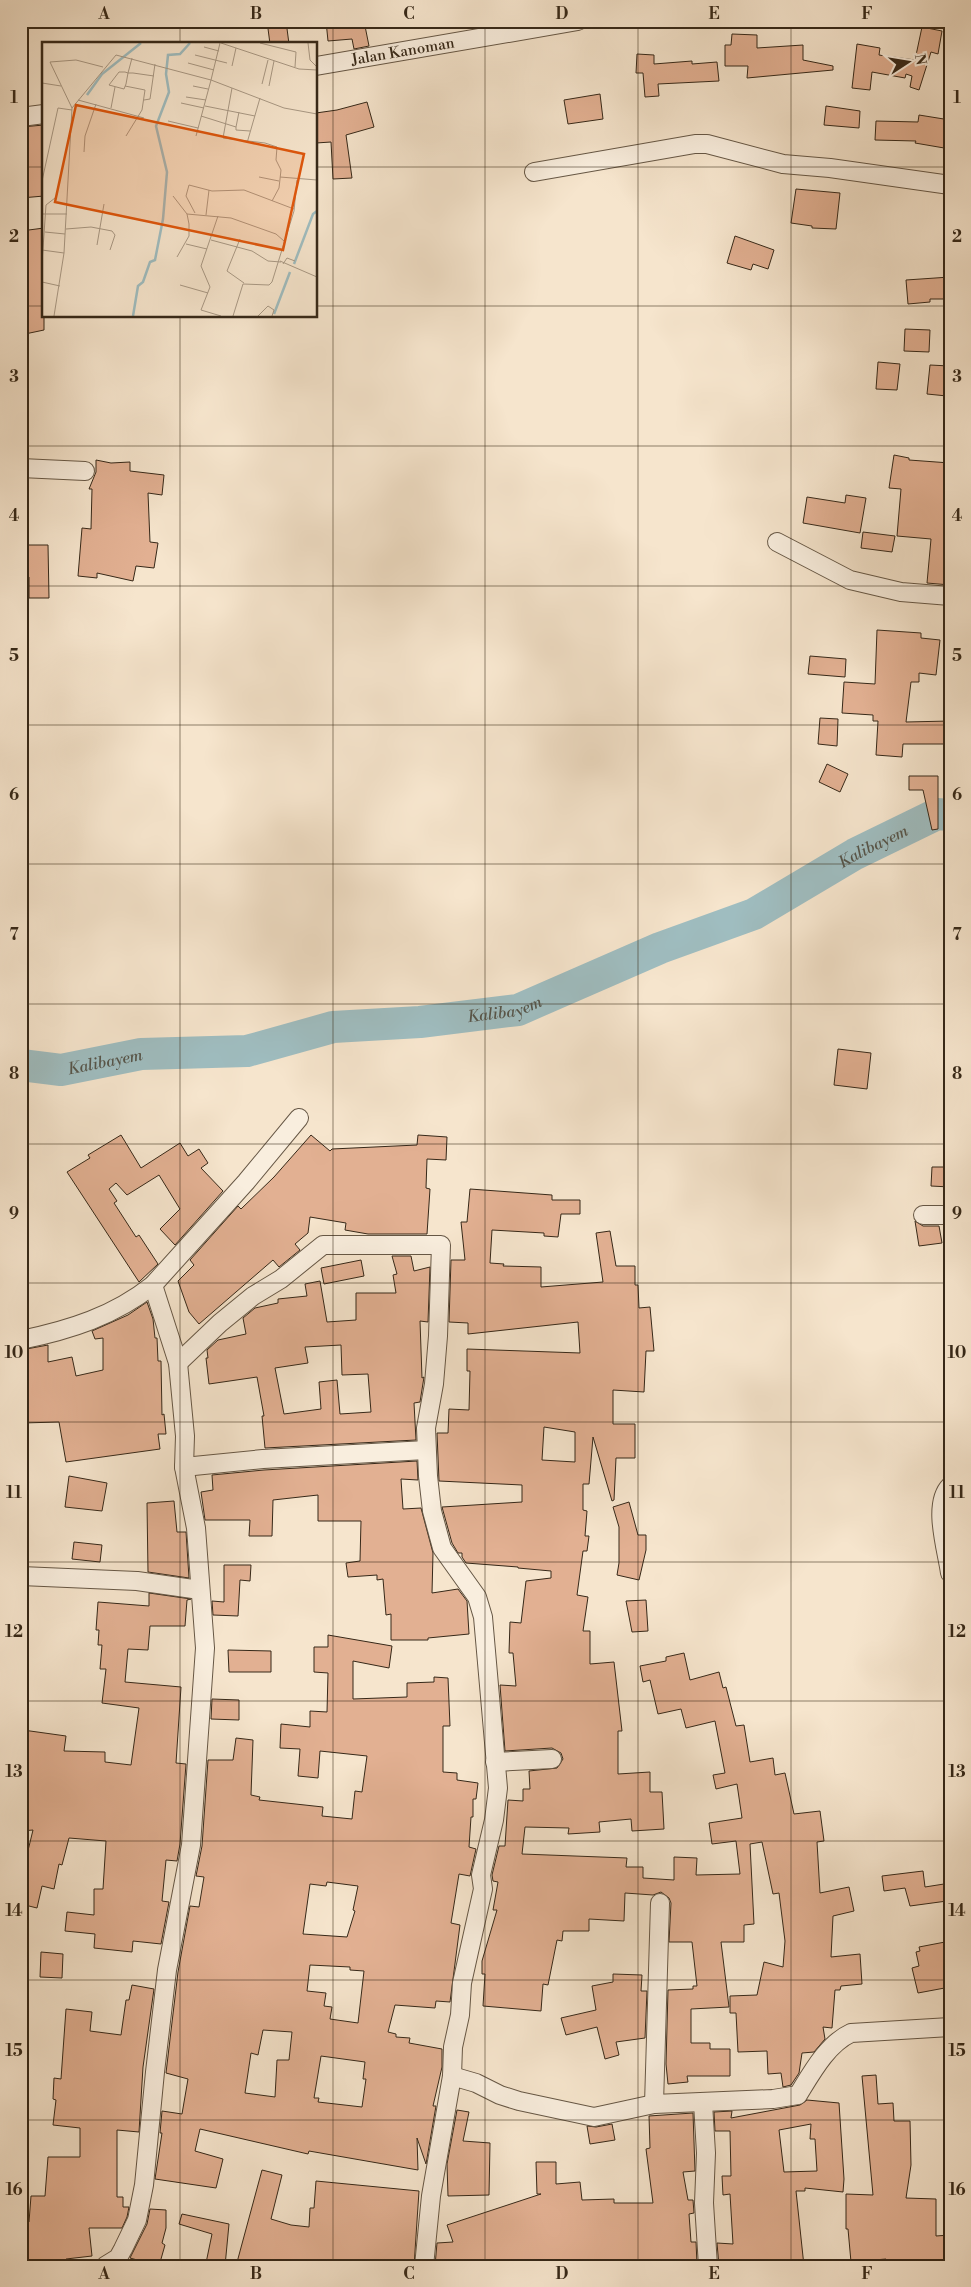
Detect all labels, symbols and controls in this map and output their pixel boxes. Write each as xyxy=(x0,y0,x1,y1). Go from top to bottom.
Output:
text: A xyxy=(97,4,110,24)
text: B xyxy=(250,4,262,24)
text: C xyxy=(403,4,415,24)
text: D xyxy=(556,4,569,24)
text: E xyxy=(708,4,720,24)
text: F xyxy=(861,4,873,24)
street label: Jalan Kanoman xyxy=(349,33,456,70)
north arrow xyxy=(884,38,934,88)
inset map xyxy=(42,42,318,318)
text: N xyxy=(910,52,930,67)
text: 1 xyxy=(10,88,18,108)
text: 1 xyxy=(953,88,961,108)
text: 2 xyxy=(9,227,19,247)
text: 2 xyxy=(952,227,962,247)
text: 3 xyxy=(9,367,19,387)
text: 3 xyxy=(952,367,962,387)
text: 4 xyxy=(9,506,20,526)
text: 4 xyxy=(952,506,963,526)
text: 5 xyxy=(9,646,19,666)
text: 5 xyxy=(952,646,962,666)
text: 6 xyxy=(9,785,19,805)
text: 6 xyxy=(952,785,962,805)
water label: Kalibayem xyxy=(835,820,912,873)
text: 7 xyxy=(9,925,19,945)
text: 7 xyxy=(952,925,962,945)
water label: Kalibayem xyxy=(466,991,546,1027)
water label: Kalibayem xyxy=(66,1045,145,1079)
text: 8 xyxy=(9,1064,19,1084)
text: 8 xyxy=(952,1064,962,1084)
text: 9 xyxy=(9,1204,19,1224)
text: 9 xyxy=(952,1204,962,1224)
text: 10 xyxy=(5,1343,23,1363)
text: 10 xyxy=(948,1343,966,1363)
text: 11 xyxy=(6,1483,22,1503)
text: 11 xyxy=(949,1483,965,1503)
text: 12 xyxy=(5,1622,23,1642)
text: 12 xyxy=(948,1622,966,1642)
text: 13 xyxy=(5,1762,23,1782)
text: 13 xyxy=(948,1762,966,1782)
text: 14 xyxy=(5,1901,23,1921)
text: 14 xyxy=(948,1901,966,1921)
text: 15 xyxy=(5,2041,23,2061)
text: 15 xyxy=(948,2041,966,2061)
text: 16 xyxy=(5,2180,23,2200)
text: 16 xyxy=(948,2180,966,2200)
text: A xyxy=(97,2264,110,2284)
text: B xyxy=(250,2264,262,2284)
text: C xyxy=(403,2264,415,2284)
text: D xyxy=(556,2264,569,2284)
text: E xyxy=(708,2264,720,2284)
text: F xyxy=(861,2264,873,2284)

